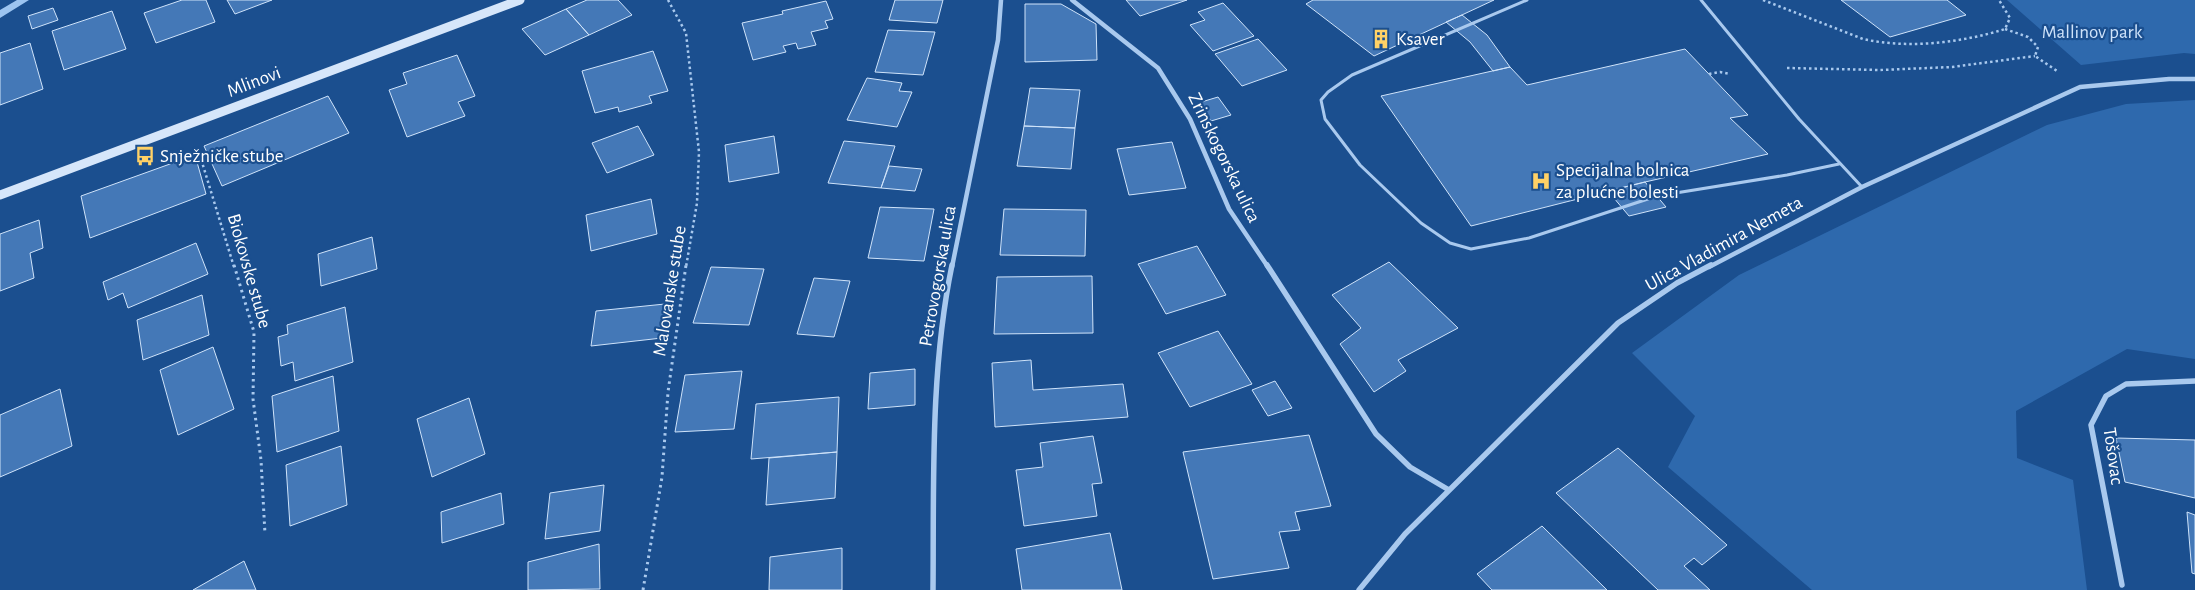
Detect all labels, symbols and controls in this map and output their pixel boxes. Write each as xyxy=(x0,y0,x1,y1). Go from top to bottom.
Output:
park label: Mallinov park xyxy=(2042,23,2143,42)
building icon: Ksaver xyxy=(1370,28,1392,50)
place label: Ksaver xyxy=(1396,30,1445,49)
street label: Mlinovi xyxy=(225,63,283,101)
street label: Zrinskogorska ulica xyxy=(1184,90,1264,226)
bus stop icon: Snježničke stube xyxy=(134,145,156,167)
place label: Snježničke stube xyxy=(160,147,283,166)
place label: Specijalna bolnica za plućne bolesti xyxy=(1556,161,1690,202)
hospital icon: Specijalna bolnica za plućne bolesti xyxy=(1530,170,1552,192)
street label: Ulica Vladimira Nemeta xyxy=(1642,193,1806,295)
street label: Petrovogorska ulica xyxy=(916,204,960,348)
street label: Biokovske stube xyxy=(224,212,274,330)
street label: Malovanske stube xyxy=(650,224,690,358)
street label: Tošovac xyxy=(2100,426,2126,486)

